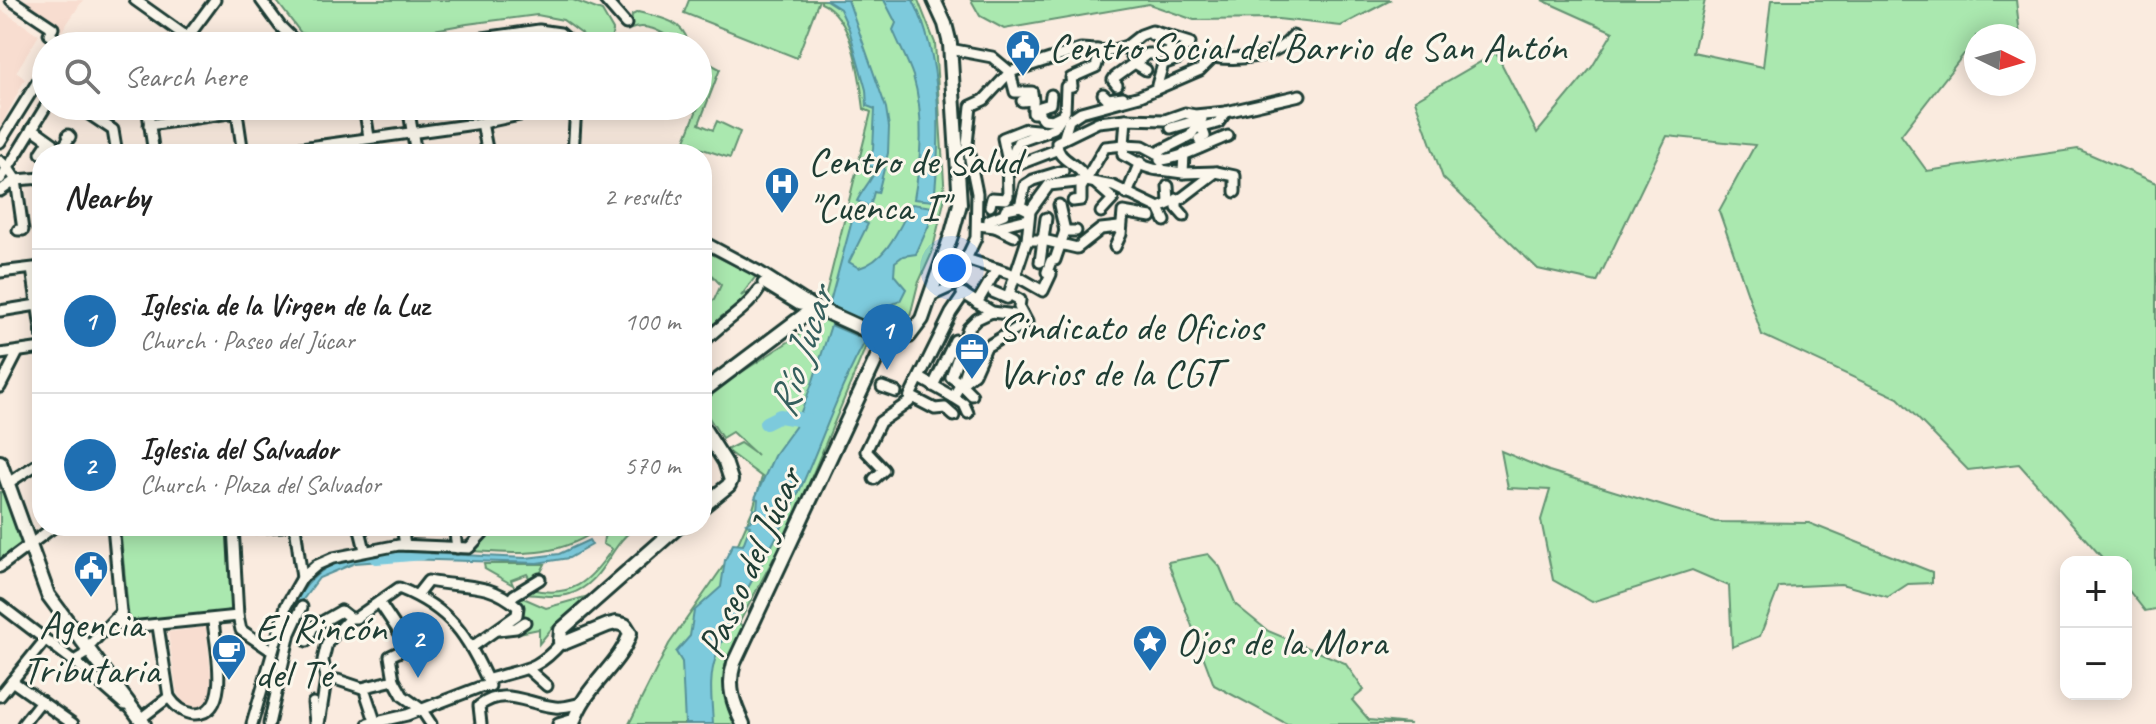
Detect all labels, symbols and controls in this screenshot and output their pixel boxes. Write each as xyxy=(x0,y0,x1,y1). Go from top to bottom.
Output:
place label: Centro Social del Barrio de San Antón xyxy=(1049,22,1568,72)
north arrow xyxy=(1964,24,2036,96)
public building icon: Centro Social del Barrio de San Antón xyxy=(1004,28,1042,78)
search box xyxy=(32,32,712,120)
icon: search xyxy=(60,54,104,98)
text: Search here xyxy=(124,57,246,95)
place label: Centro de Salud "Cuenca I" xyxy=(808,136,1027,232)
hospital icon: Centro de Salud "Cuenca I" xyxy=(763,165,801,215)
text: Nearby xyxy=(64,175,150,218)
text: 2 results xyxy=(604,180,680,213)
your location xyxy=(932,248,972,288)
water label: Río Júcar xyxy=(755,275,848,423)
text: Iglesia de la Virgen de la Luz xyxy=(140,286,429,324)
place label: Sindicato de Oficios Varios de la CGT xyxy=(998,302,1265,398)
pin: 1 xyxy=(861,304,913,370)
text: 1 xyxy=(84,305,96,338)
text: 100 m xyxy=(624,305,680,338)
text: Church · Paseo del Júcar xyxy=(140,324,355,357)
office icon: Sindicato de Oficios Varios de la CGT xyxy=(953,331,991,381)
text: Iglesia del Salvador xyxy=(140,430,338,468)
text: 2 xyxy=(84,449,96,482)
text: 570 m xyxy=(624,449,680,482)
street label: Paseo del Júcar xyxy=(686,457,815,665)
text: Church · Plaza del Salvador xyxy=(140,468,381,501)
public building icon: Agencia Tributaria xyxy=(72,549,110,599)
map controls xyxy=(2060,556,2132,700)
button: + xyxy=(2060,556,2132,628)
place label: Agencia Tributaria xyxy=(22,599,163,695)
place label: El Rincón del Té xyxy=(255,603,388,699)
pin: 2 xyxy=(392,612,444,678)
place label: Ojos de la Mora xyxy=(1176,617,1390,667)
place icon: Ojos de la Mora xyxy=(1131,623,1169,673)
button: − xyxy=(2060,628,2132,700)
cafe icon: El Rincón del Té xyxy=(210,632,248,682)

